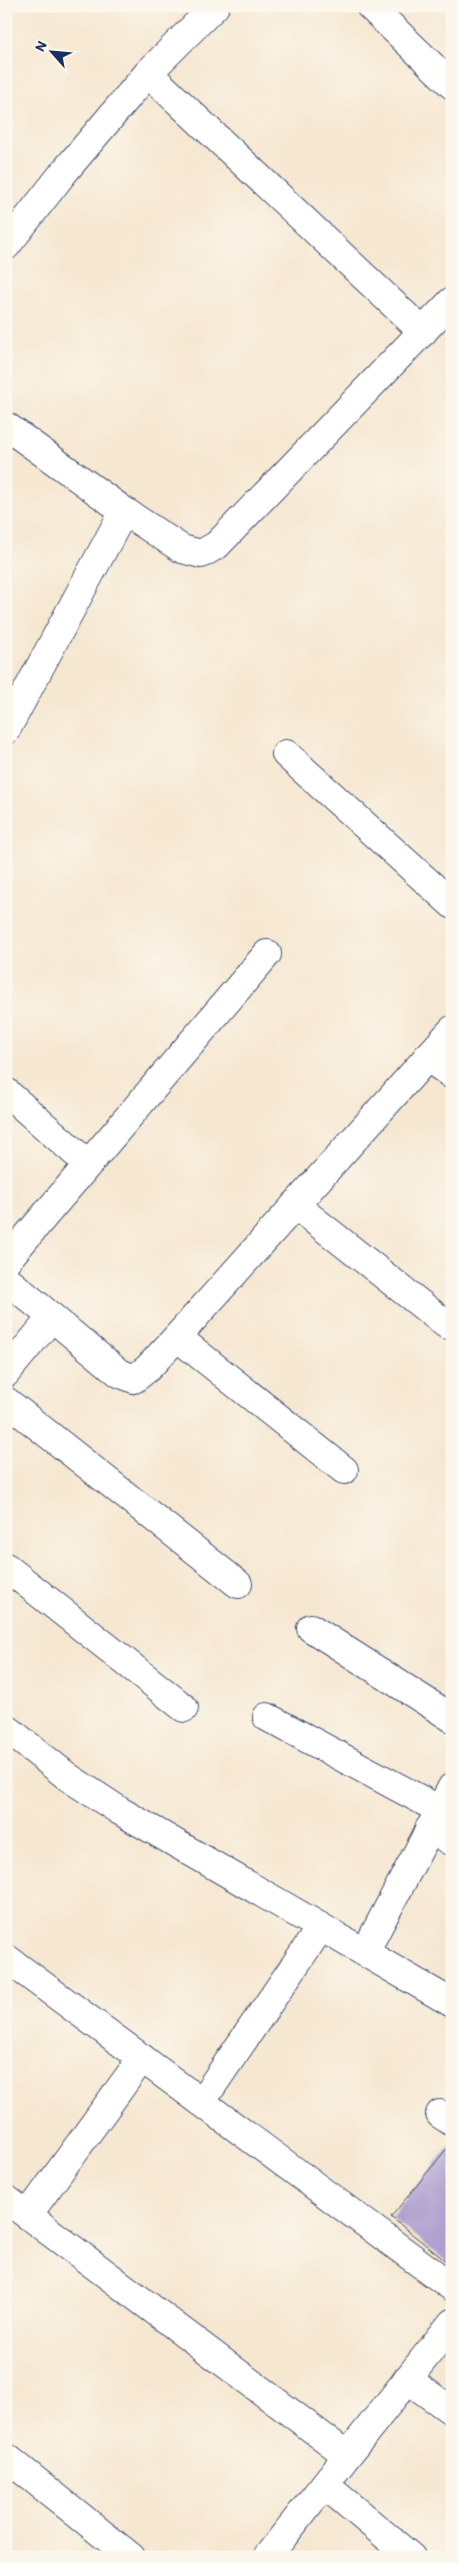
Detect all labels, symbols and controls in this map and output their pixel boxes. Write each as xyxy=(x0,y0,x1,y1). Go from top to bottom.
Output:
north arrow xyxy=(28,28,78,78)
text: N xyxy=(31,38,51,54)

